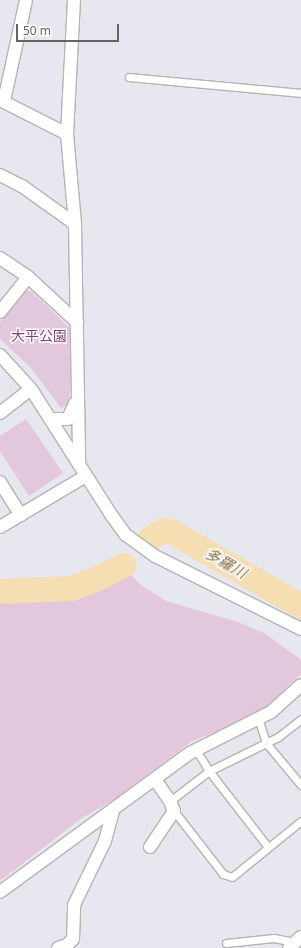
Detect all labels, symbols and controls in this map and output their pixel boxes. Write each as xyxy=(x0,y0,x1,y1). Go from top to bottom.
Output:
scale bar xyxy=(18,16,121,42)
text: 50 m xyxy=(23,22,51,39)
park label: 大平公園 xyxy=(11,328,67,344)
water label: 多羅川 xyxy=(202,544,250,582)

